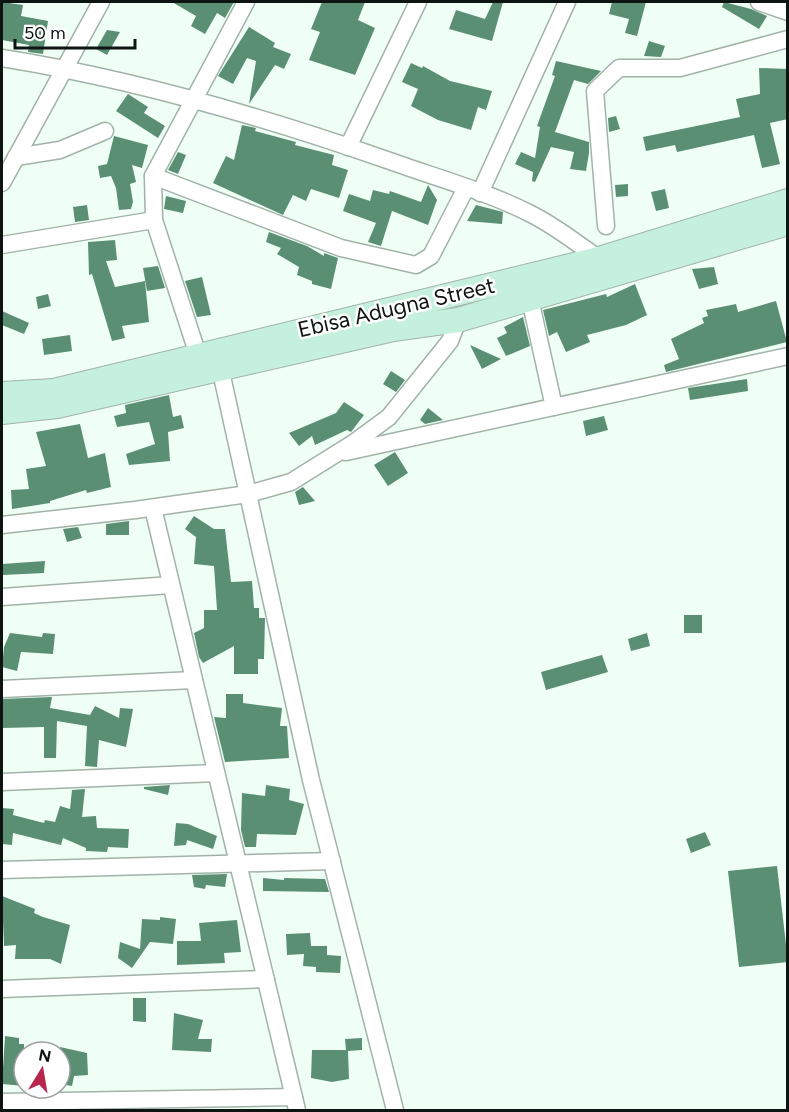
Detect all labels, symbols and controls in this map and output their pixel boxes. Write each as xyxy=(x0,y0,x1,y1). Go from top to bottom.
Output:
scale bar xyxy=(15,12,135,50)
text: 50 m xyxy=(24,22,66,44)
street label: Ebisa Adugna Street xyxy=(295,272,497,343)
north arrow xyxy=(12,1040,72,1100)
text: N xyxy=(37,1045,53,1066)

